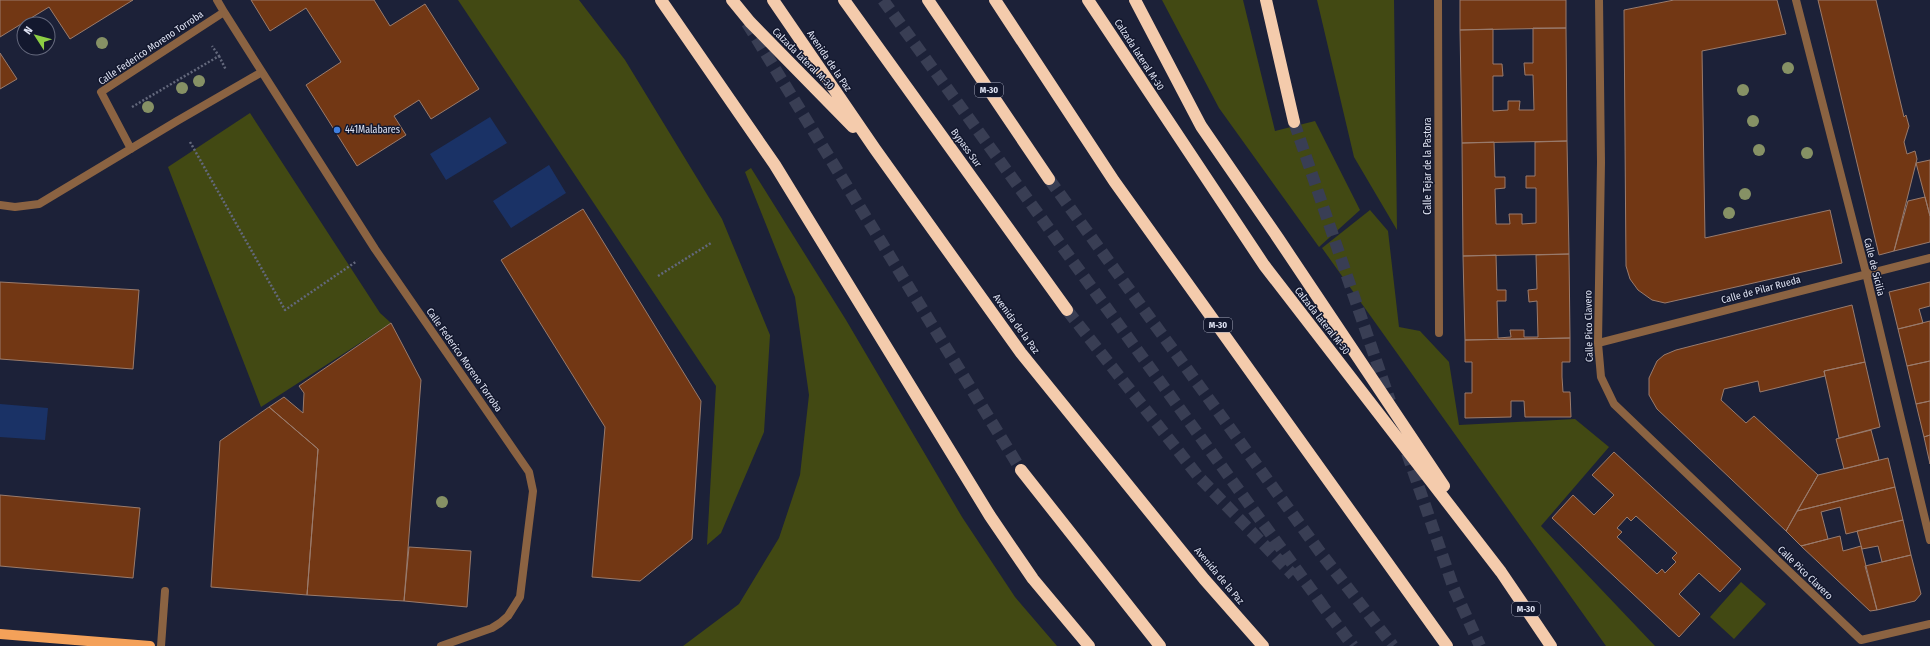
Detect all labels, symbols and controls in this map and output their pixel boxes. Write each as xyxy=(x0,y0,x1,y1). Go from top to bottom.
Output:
street label: Calle Federico Moreno Torroba xyxy=(96,8,206,88)
north arrow xyxy=(16,16,56,56)
street label: Calzada lateral M-30 xyxy=(1112,17,1166,93)
text: N xyxy=(21,24,36,37)
street label: Calzada lateral M-30 xyxy=(770,26,836,92)
street label: Avenida de la Paz xyxy=(804,28,854,94)
road number: M-30 xyxy=(975,83,1003,97)
street label: Calle Tejar de la Pastora xyxy=(1422,117,1434,215)
place label: 441Malabares xyxy=(345,124,400,136)
marker: 441Malabares xyxy=(332,125,342,135)
street label: Bypass Sur xyxy=(948,126,984,170)
street label: Calle de Sicilia xyxy=(1861,237,1887,297)
street label: Calle de Pilar Rueda xyxy=(1720,274,1802,306)
street label: Calzada lateral M-30 xyxy=(1292,285,1352,357)
street label: Calle Pico Clavero xyxy=(1582,290,1596,362)
street label: Avenida de la Paz xyxy=(990,292,1042,356)
street label: Calle Federico Moreno Torroba xyxy=(423,306,505,414)
road number: M-30 xyxy=(1204,318,1232,332)
street label: Calle Pico Clavero xyxy=(1775,544,1835,602)
street label: Avenida de la Paz xyxy=(1192,545,1246,607)
road number: M-30 xyxy=(1512,602,1540,616)

